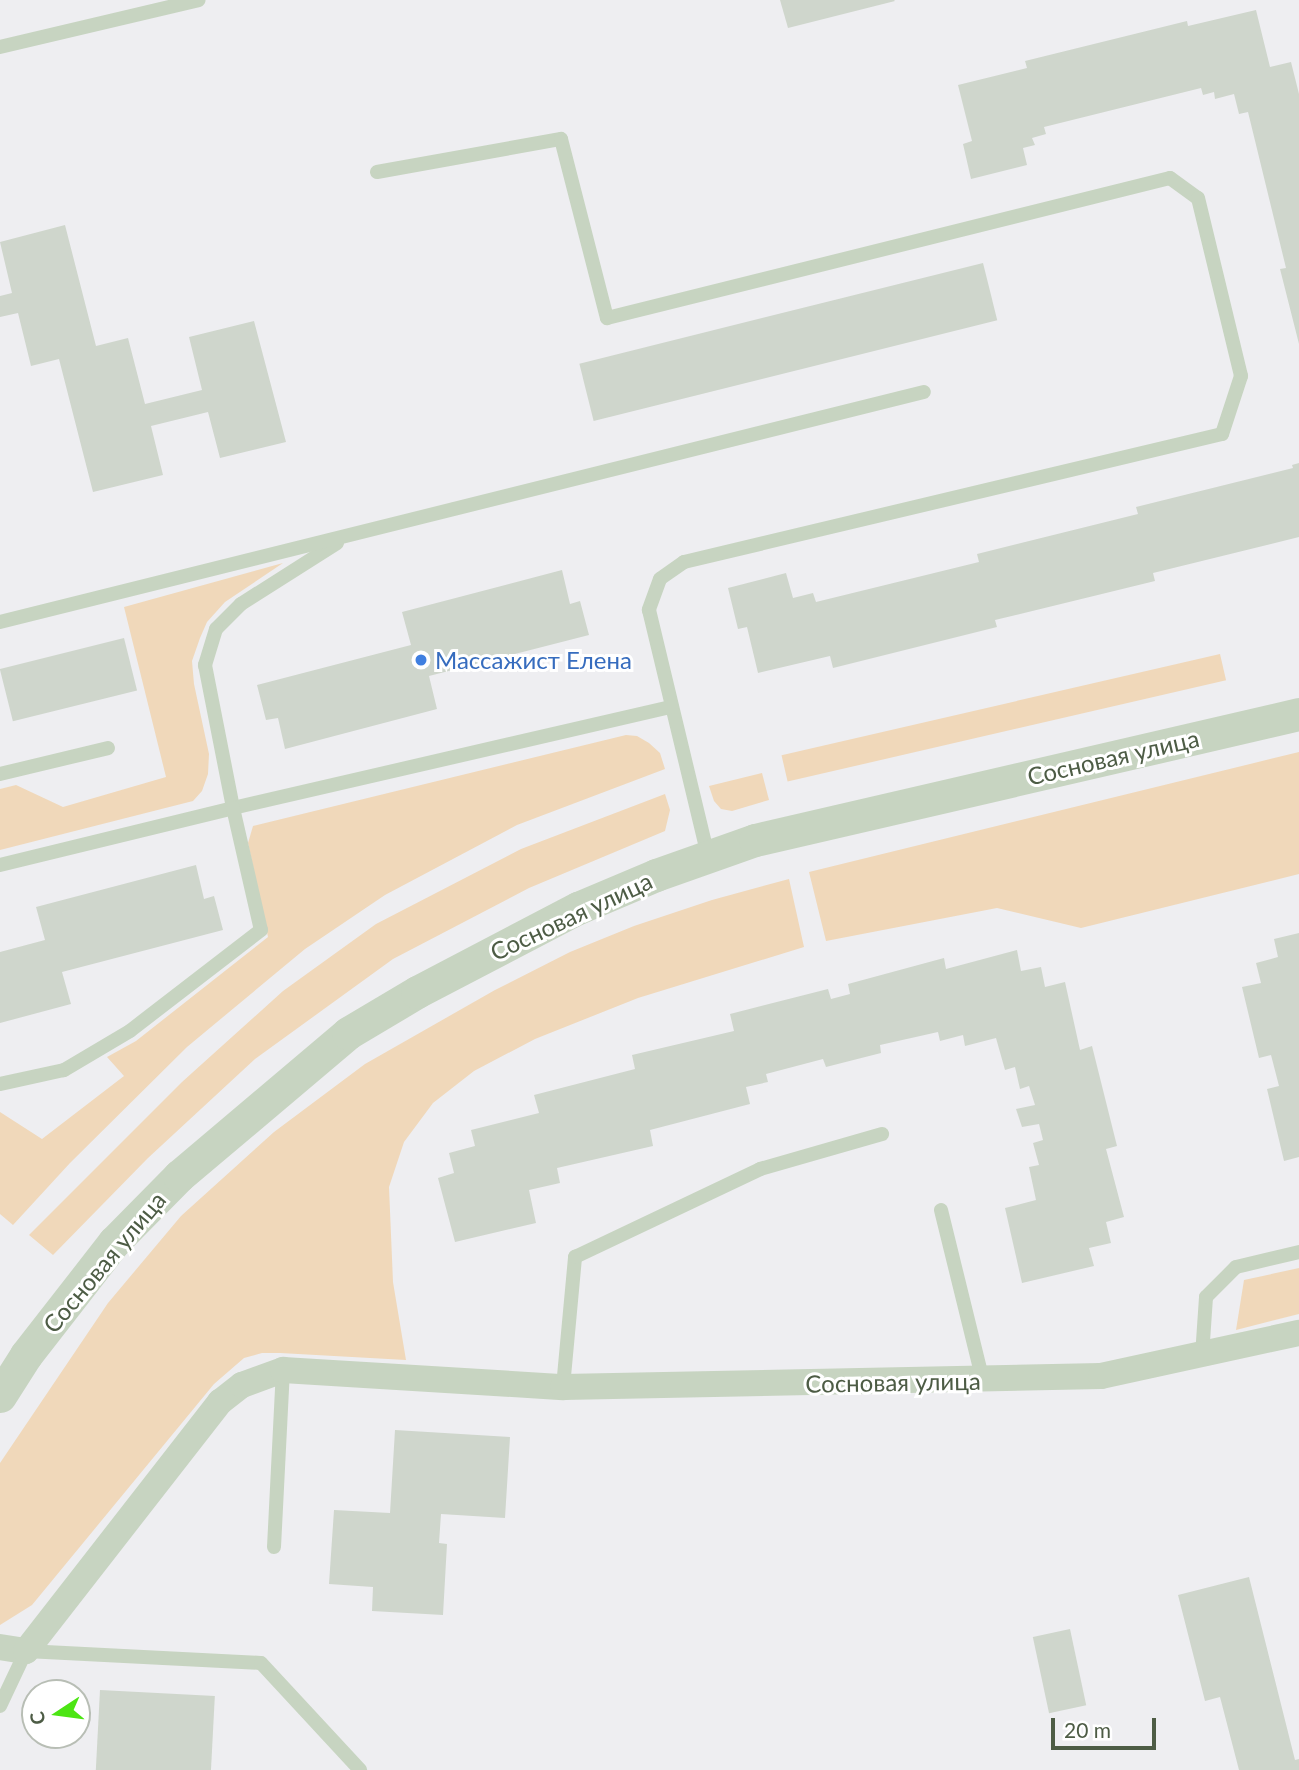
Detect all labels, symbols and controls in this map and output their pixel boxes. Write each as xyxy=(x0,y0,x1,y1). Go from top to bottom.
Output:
place label: Массажист Елена xyxy=(435,646,632,674)
marker: Массажист Елена xyxy=(413,652,429,668)
street label: Сосновая улица xyxy=(1024,723,1202,791)
street label: Сосновая улица xyxy=(485,866,657,966)
street label: Сосновая улица xyxy=(37,1186,171,1338)
street label: Сосновая улица xyxy=(805,1366,981,1398)
north arrow xyxy=(21,1679,91,1749)
scale bar xyxy=(1054,1704,1159,1748)
text: С xyxy=(24,1710,50,1727)
text: 20 m xyxy=(1064,1717,1111,1742)

